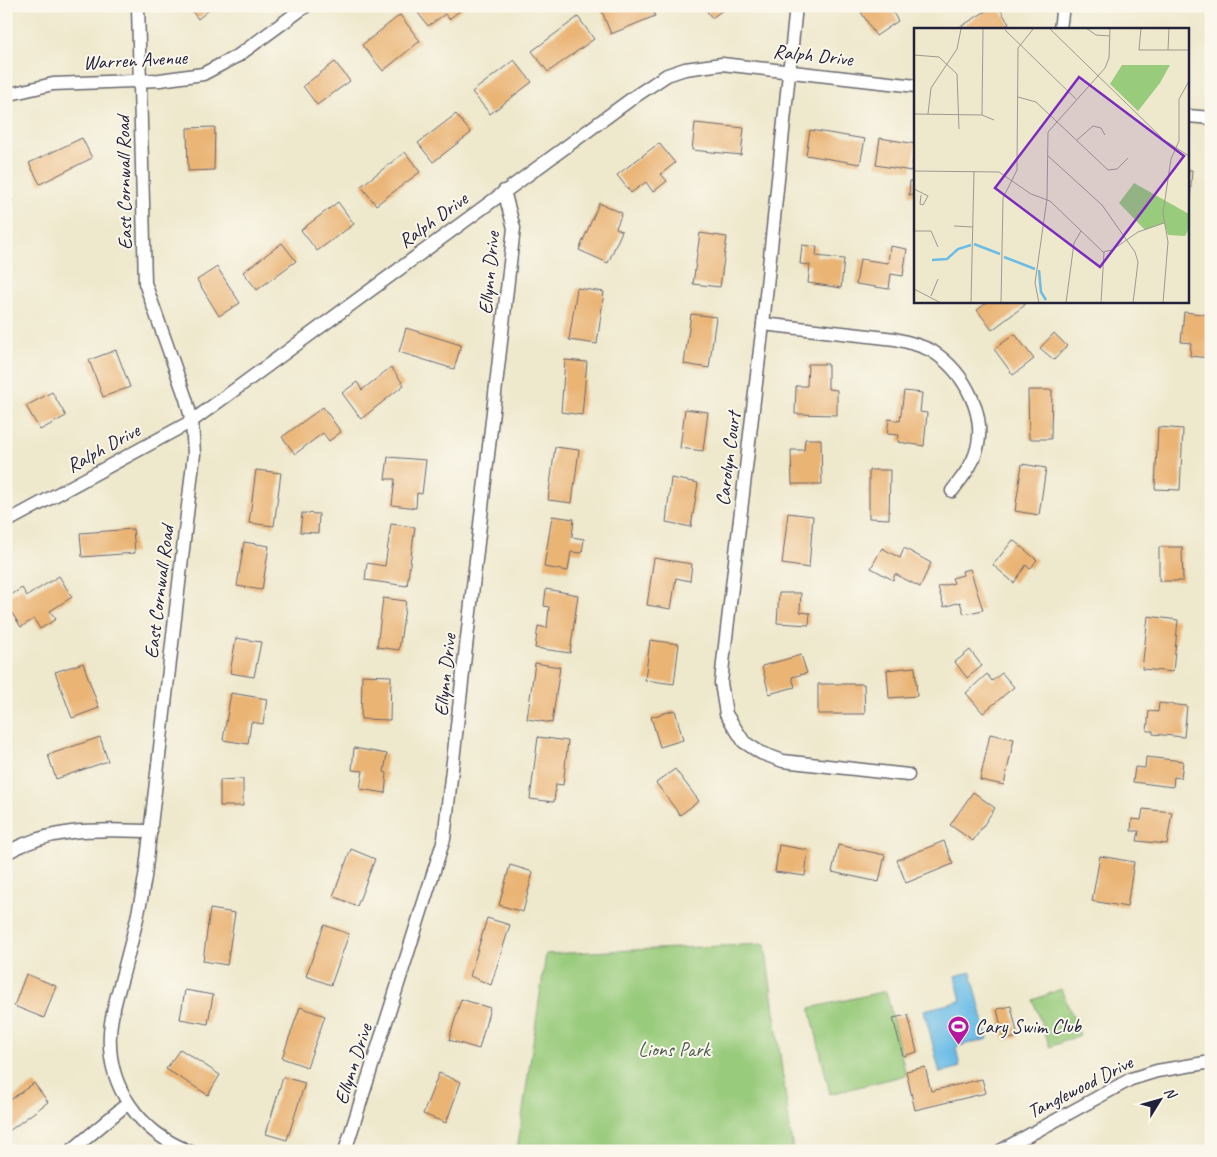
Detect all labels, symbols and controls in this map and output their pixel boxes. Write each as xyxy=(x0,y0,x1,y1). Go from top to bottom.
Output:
inset map xyxy=(914,28,1190,302)
street label: Ralph Drive xyxy=(772,38,856,72)
street label: Warren Avenue xyxy=(82,45,189,75)
street label: East Cornwall Road xyxy=(110,113,138,250)
street label: Ralph Drive xyxy=(393,186,474,254)
street label: Ellynn Drive xyxy=(473,229,505,315)
street label: Carolyn Court xyxy=(710,407,747,507)
street label: Ralph Drive xyxy=(62,417,145,478)
street label: East Cornwall Road xyxy=(138,521,180,660)
street label: Ellynn Drive xyxy=(428,631,462,717)
sports icon: Cary Swim Club xyxy=(947,1014,971,1045)
place label: Cary Swim Club xyxy=(975,1014,1082,1039)
street label: Ellynn Drive xyxy=(328,1019,378,1107)
park label: Lions Park xyxy=(638,1037,711,1062)
street label: Tanglewood Drive xyxy=(1023,1049,1138,1124)
north arrow xyxy=(1134,1074,1184,1124)
text: N xyxy=(1161,1084,1181,1103)

